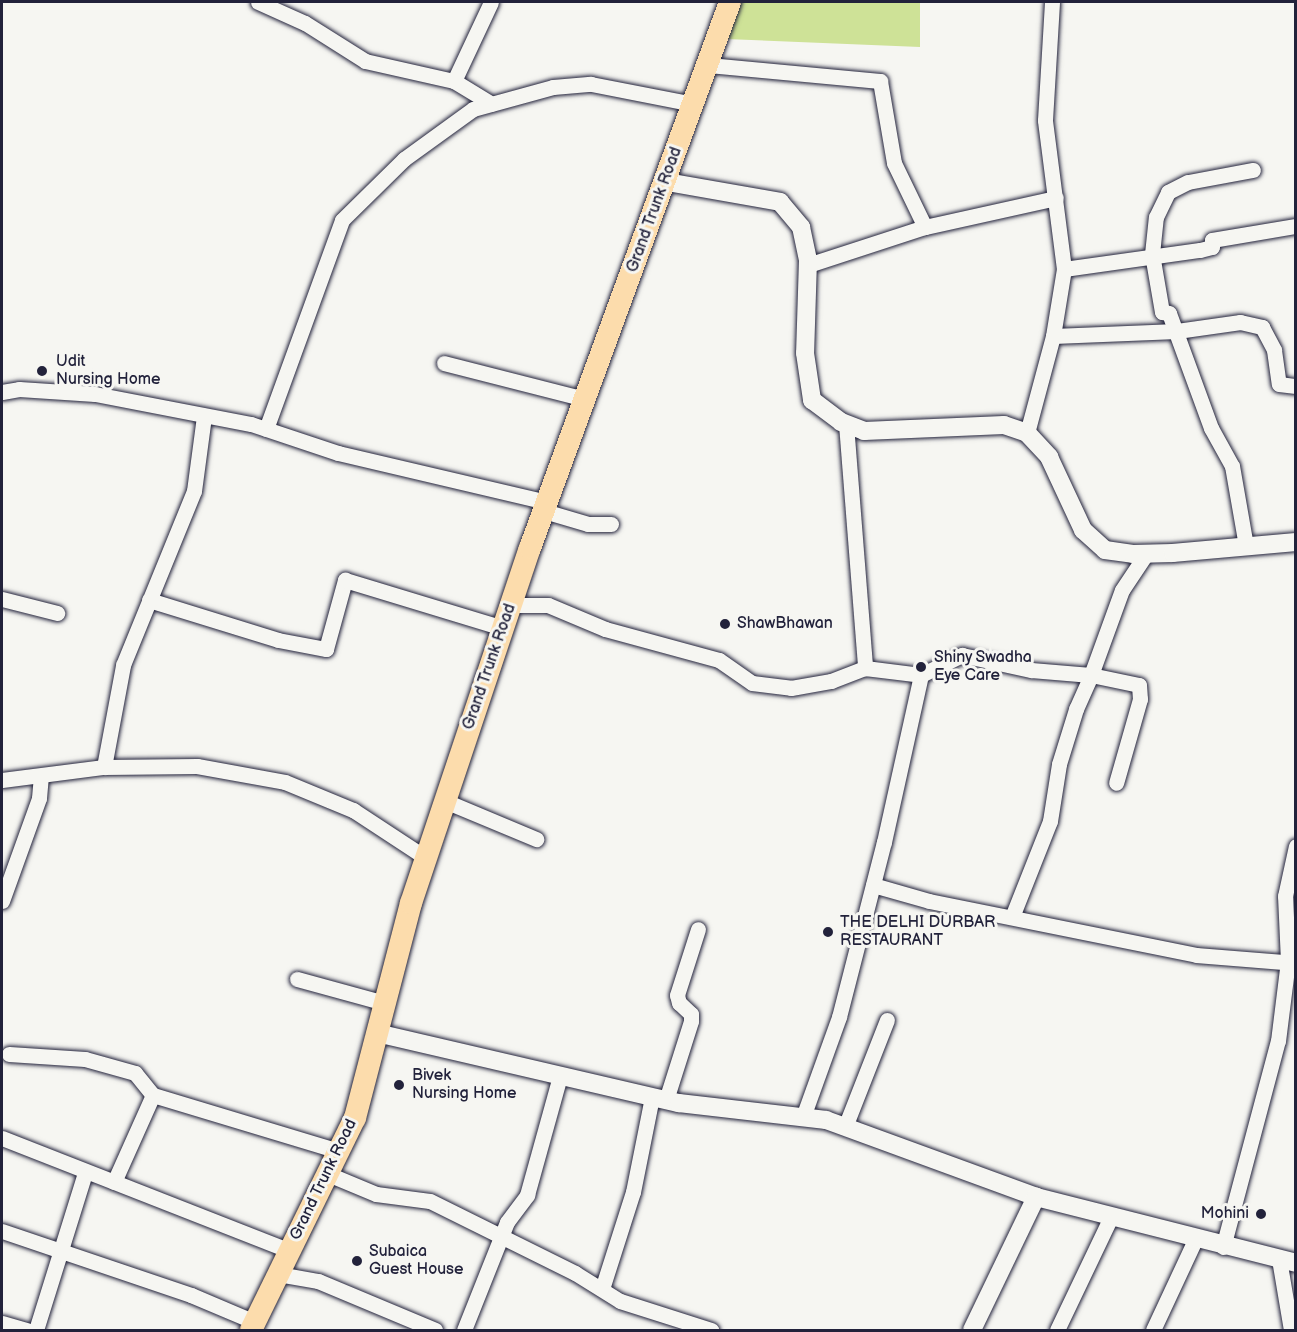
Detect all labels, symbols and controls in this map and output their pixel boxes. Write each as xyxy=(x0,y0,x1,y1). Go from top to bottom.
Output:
street label: Grand Trunk Road xyxy=(623,145,687,275)
place label: Udit Nursing Home xyxy=(56,352,160,390)
marker: Udit Nursing Home xyxy=(33,362,51,380)
street label: Grand Trunk Road xyxy=(459,601,521,733)
place label: ShawBhawan xyxy=(737,614,833,634)
marker: ShawBhawan xyxy=(718,617,732,631)
place label: Shiny Swadha Eye Care xyxy=(934,648,1033,686)
marker: Shiny Swadha Eye Care xyxy=(912,658,930,676)
place label: THE DELHI DURBAR RESTAURANT xyxy=(840,913,995,951)
marker: THE DELHI DURBAR RESTAURANT xyxy=(821,925,835,939)
place label: Bivek Nursing Home xyxy=(412,1066,516,1104)
marker: Bivek Nursing Home xyxy=(390,1076,408,1094)
street label: Grand Trunk Road xyxy=(286,1116,362,1244)
place label: Mohini xyxy=(1201,1204,1249,1224)
marker: Mohini xyxy=(1254,1207,1268,1221)
place label: Subaica Guest House xyxy=(369,1242,463,1280)
marker: Subaica Guest House xyxy=(350,1254,364,1268)

